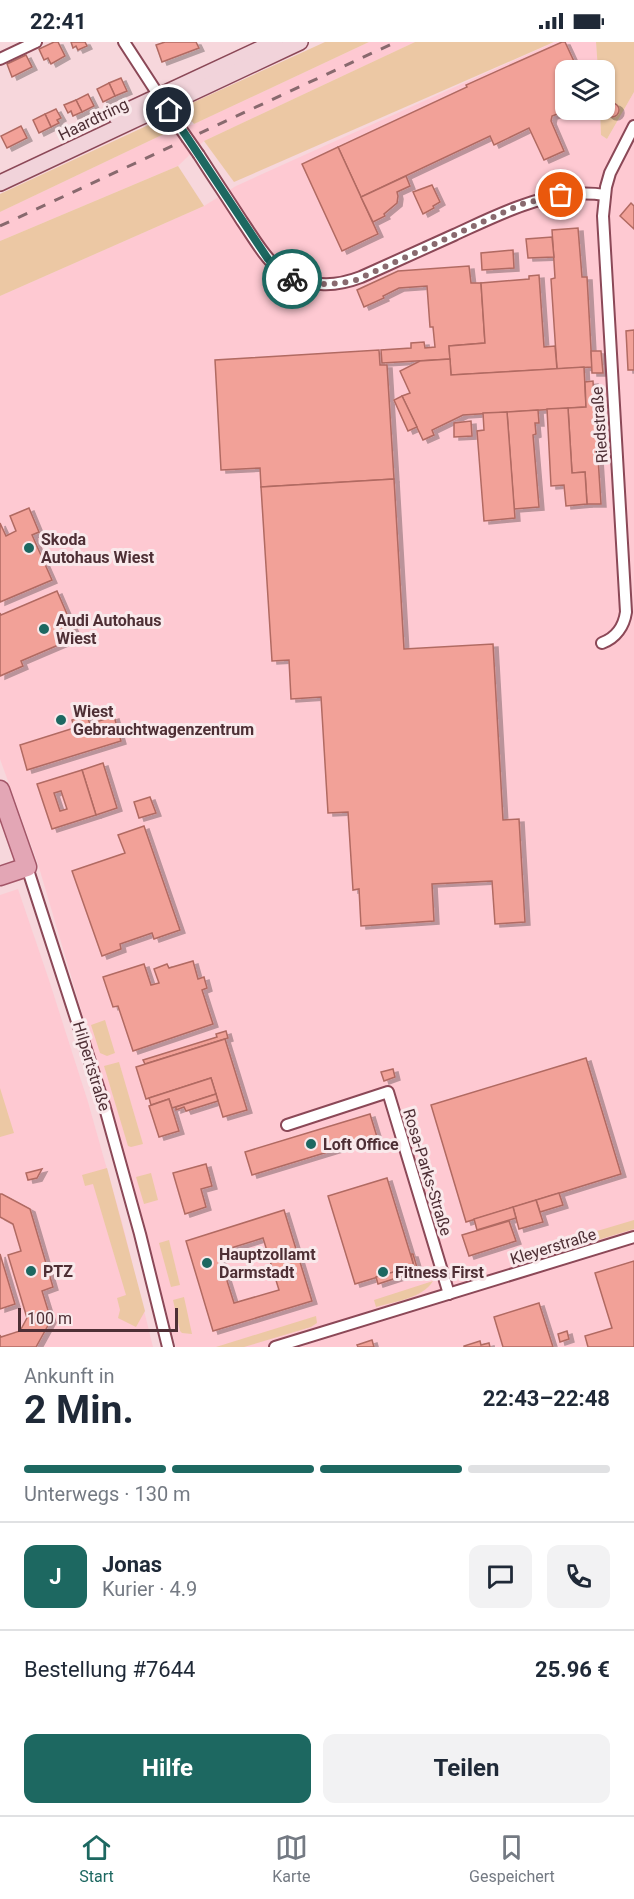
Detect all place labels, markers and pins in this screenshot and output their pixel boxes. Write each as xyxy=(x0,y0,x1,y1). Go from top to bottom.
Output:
pin xyxy=(143,84,194,135)
pin xyxy=(535,169,586,220)
place label: Skoda Autohaus Wiest xyxy=(41,530,155,567)
marker: Skoda Autohaus Wiest xyxy=(22,541,36,555)
place label: Audi Autohaus Wiest xyxy=(56,611,161,648)
marker: Audi Autohaus Wiest xyxy=(37,622,51,636)
place label: Wiest Gebrauchtwagenzentrum xyxy=(73,702,254,739)
marker: Wiest Gebrauchtwagenzentrum xyxy=(54,713,68,727)
place label: Loft Office xyxy=(323,1135,399,1154)
marker: Loft Office xyxy=(304,1137,318,1151)
place label: Hauptzollamt Darmstadt xyxy=(219,1245,316,1282)
marker: Hauptzollamt Darmstadt xyxy=(200,1256,214,1270)
place label: PTZ xyxy=(43,1262,73,1281)
place label: Fitness First xyxy=(395,1263,485,1282)
marker: PTZ xyxy=(24,1264,38,1278)
marker: Fitness First xyxy=(376,1265,390,1279)

